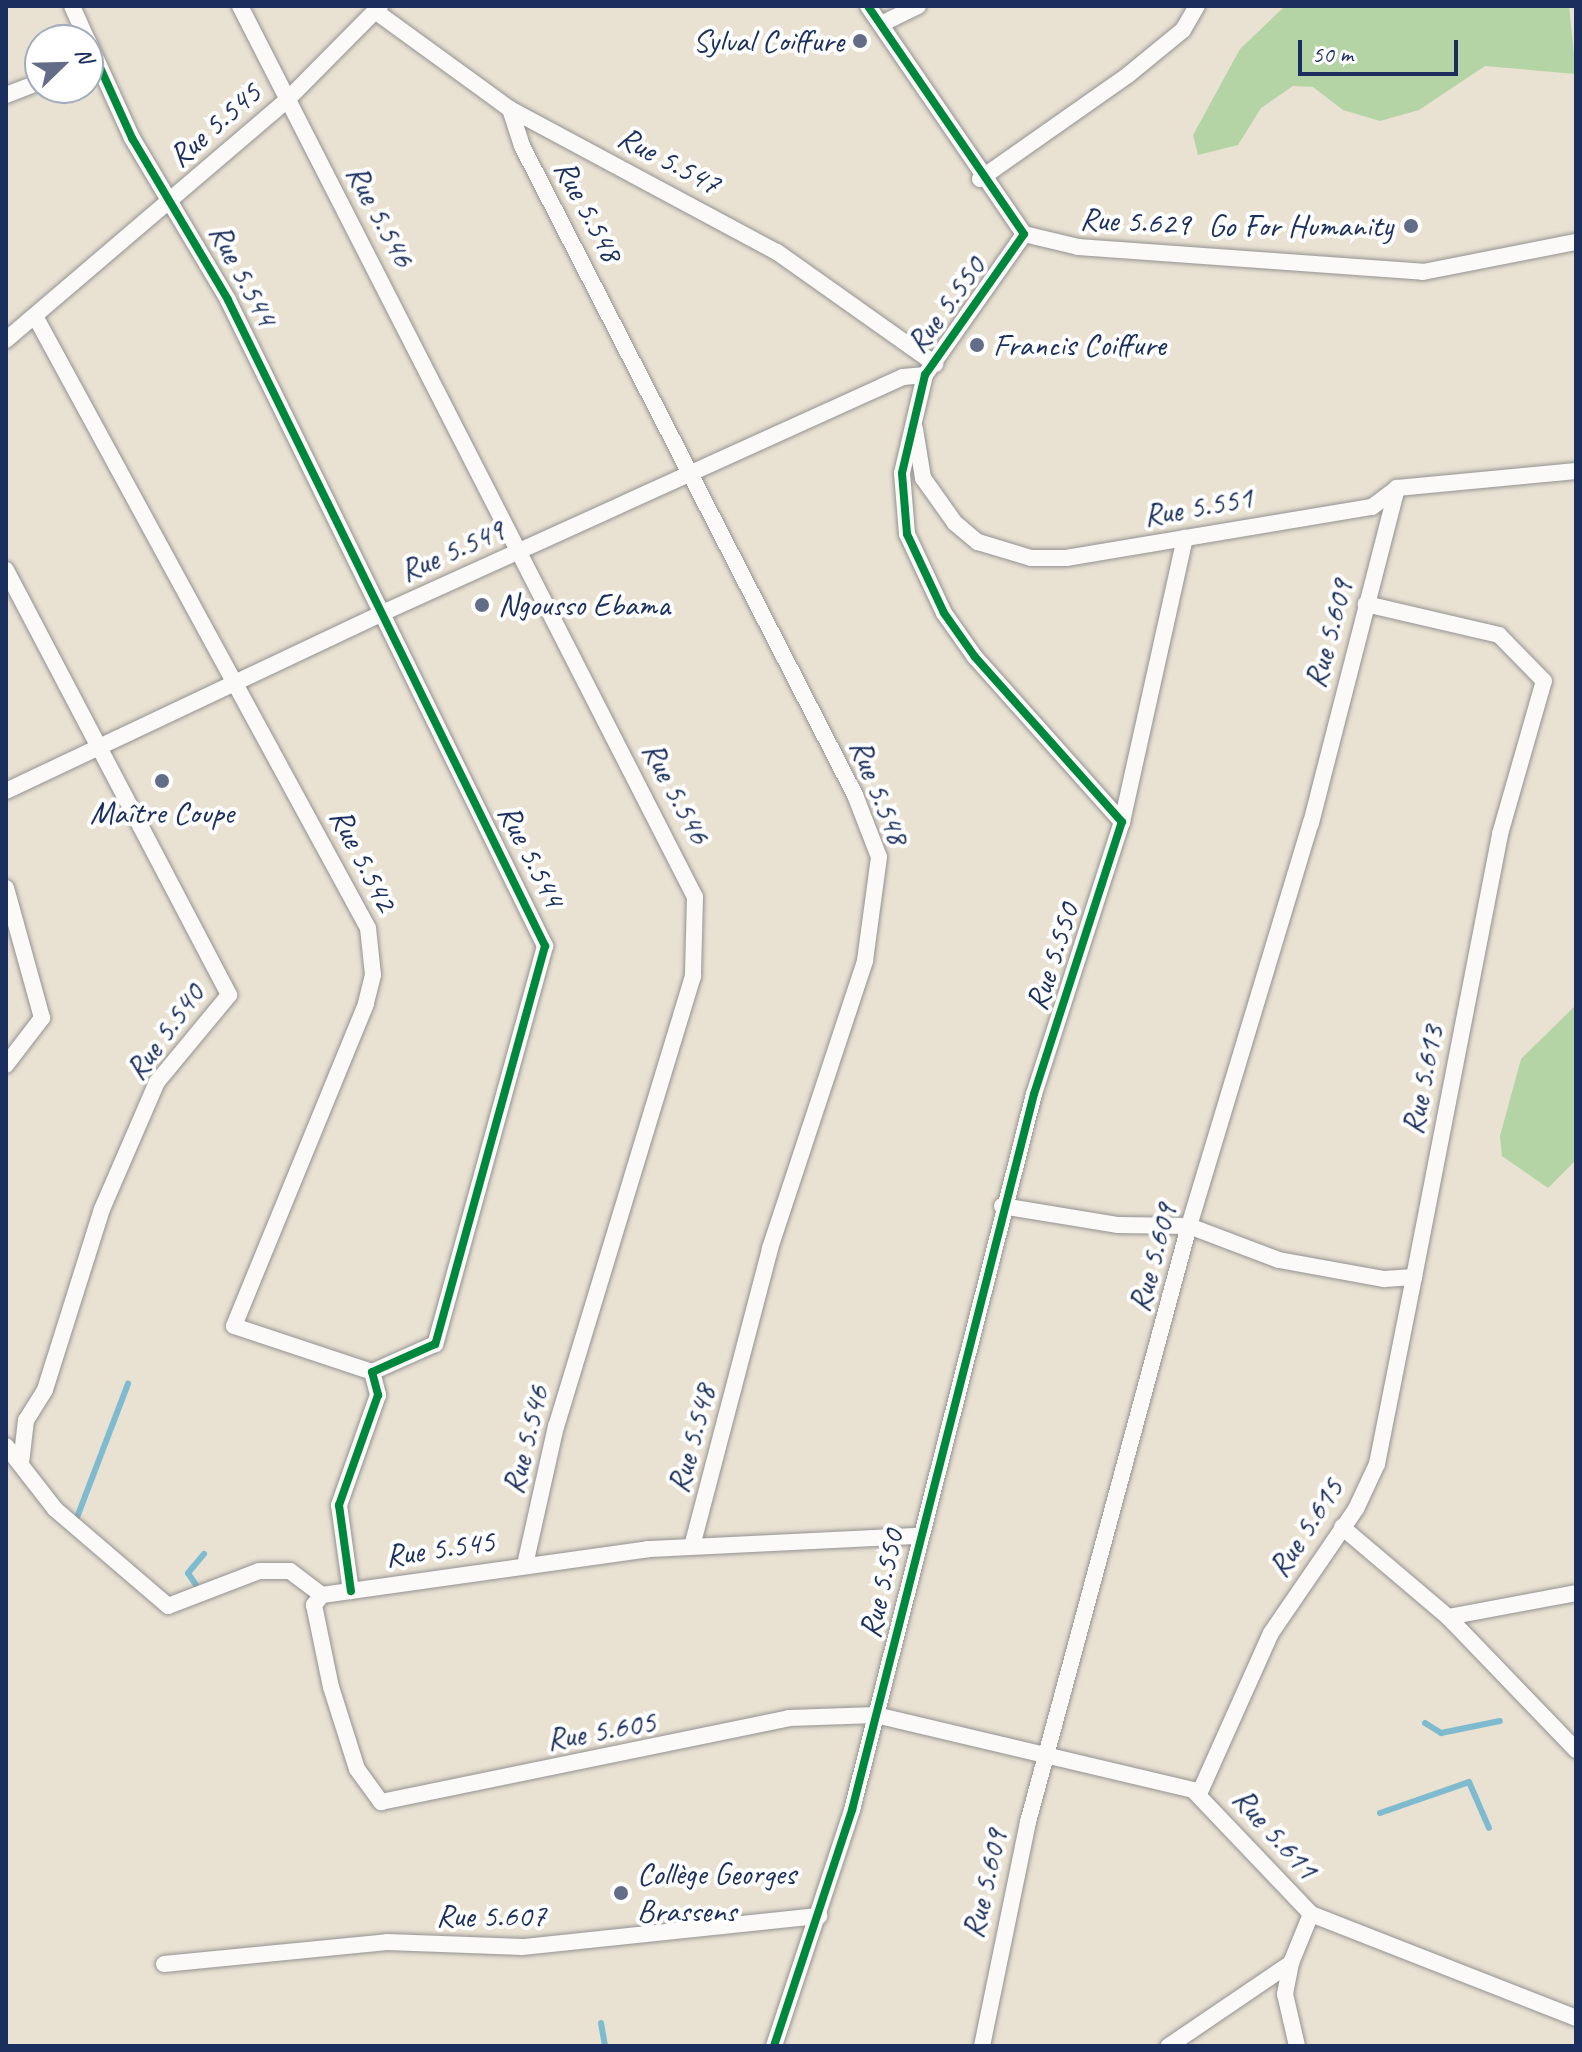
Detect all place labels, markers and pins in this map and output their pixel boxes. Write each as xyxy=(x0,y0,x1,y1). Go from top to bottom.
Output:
place label: Sylval Coiffure xyxy=(693,22,844,60)
marker: Sylval Coiffure xyxy=(851,32,869,50)
place label: Go For Humanity xyxy=(1211,207,1393,245)
marker: Go For Humanity xyxy=(1400,215,1422,237)
place label: Francis Coiffure xyxy=(993,326,1166,364)
marker: Francis Coiffure xyxy=(968,336,986,354)
place label: Ngousso Ebama xyxy=(498,586,670,624)
marker: Ngousso Ebama xyxy=(473,596,491,614)
marker: Maître Coupe xyxy=(153,772,171,790)
place label: Maître Coupe xyxy=(90,794,234,832)
place label: Collège Georges Brassens xyxy=(637,1856,796,1931)
marker: Collège Georges Brassens xyxy=(612,1884,630,1902)

